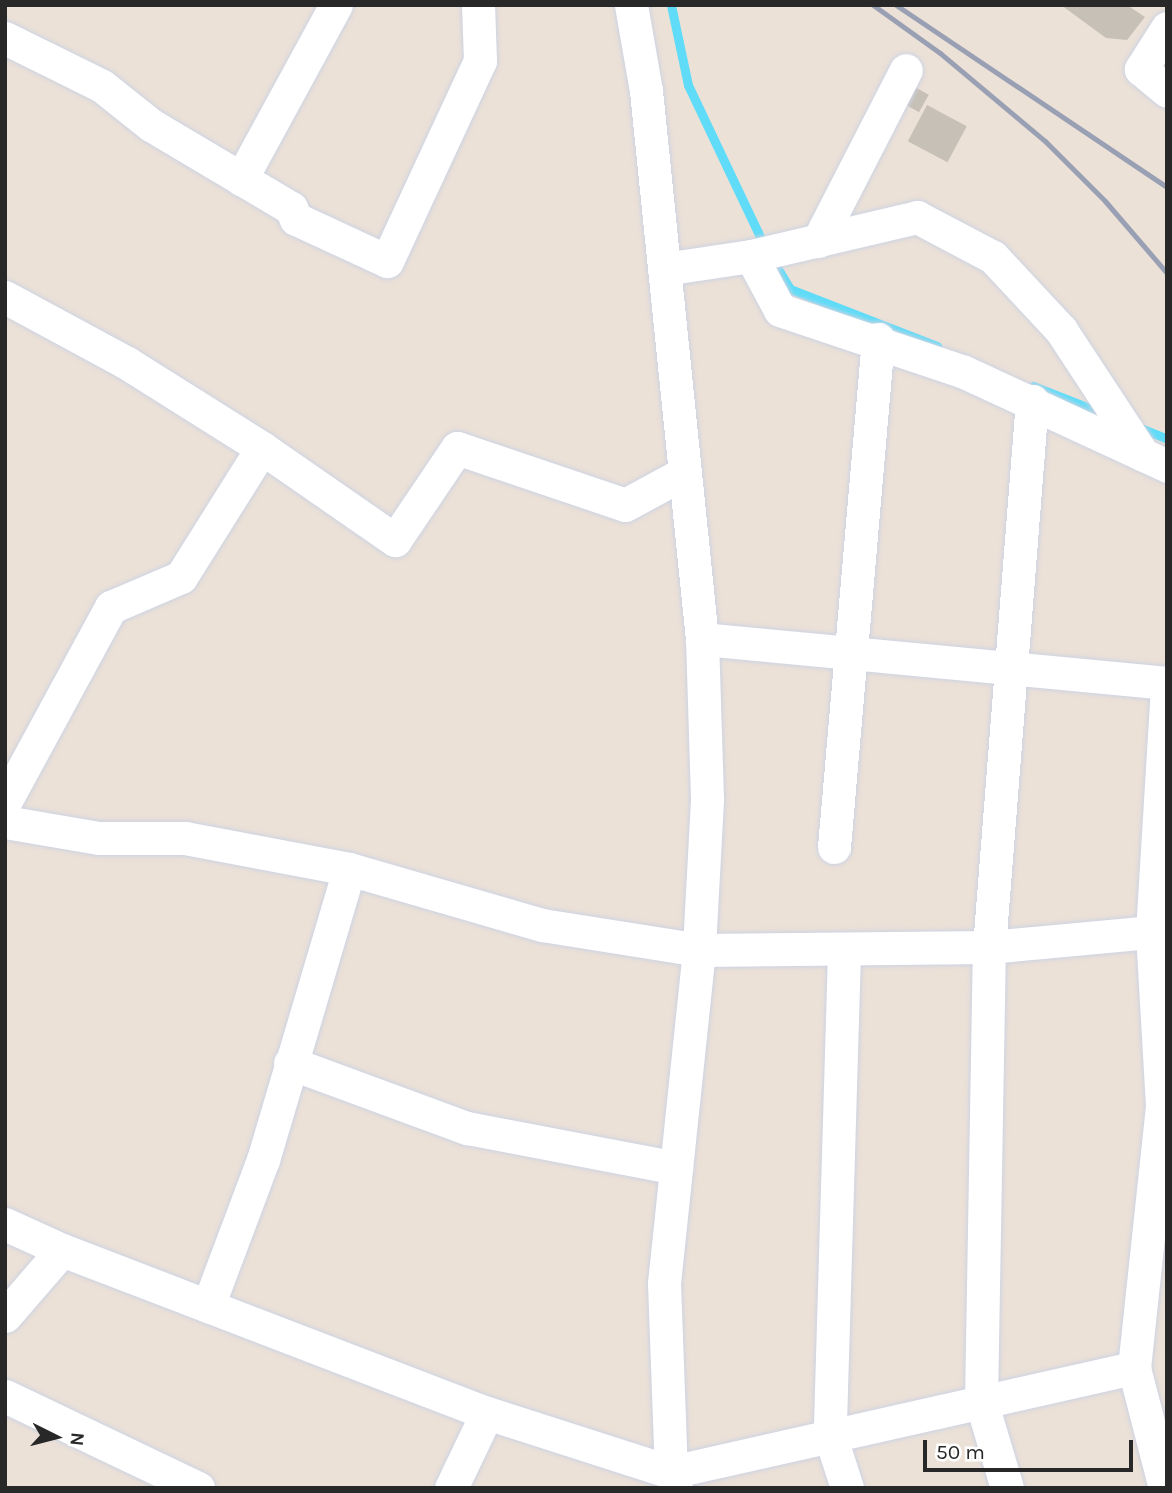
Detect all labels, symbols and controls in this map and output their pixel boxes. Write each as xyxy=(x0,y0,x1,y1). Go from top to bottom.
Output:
north arrow xyxy=(21,1402,91,1472)
scale bar xyxy=(927,1426,1137,1470)
text: N xyxy=(65,1431,89,1447)
text: 50 m xyxy=(936,1440,985,1464)

